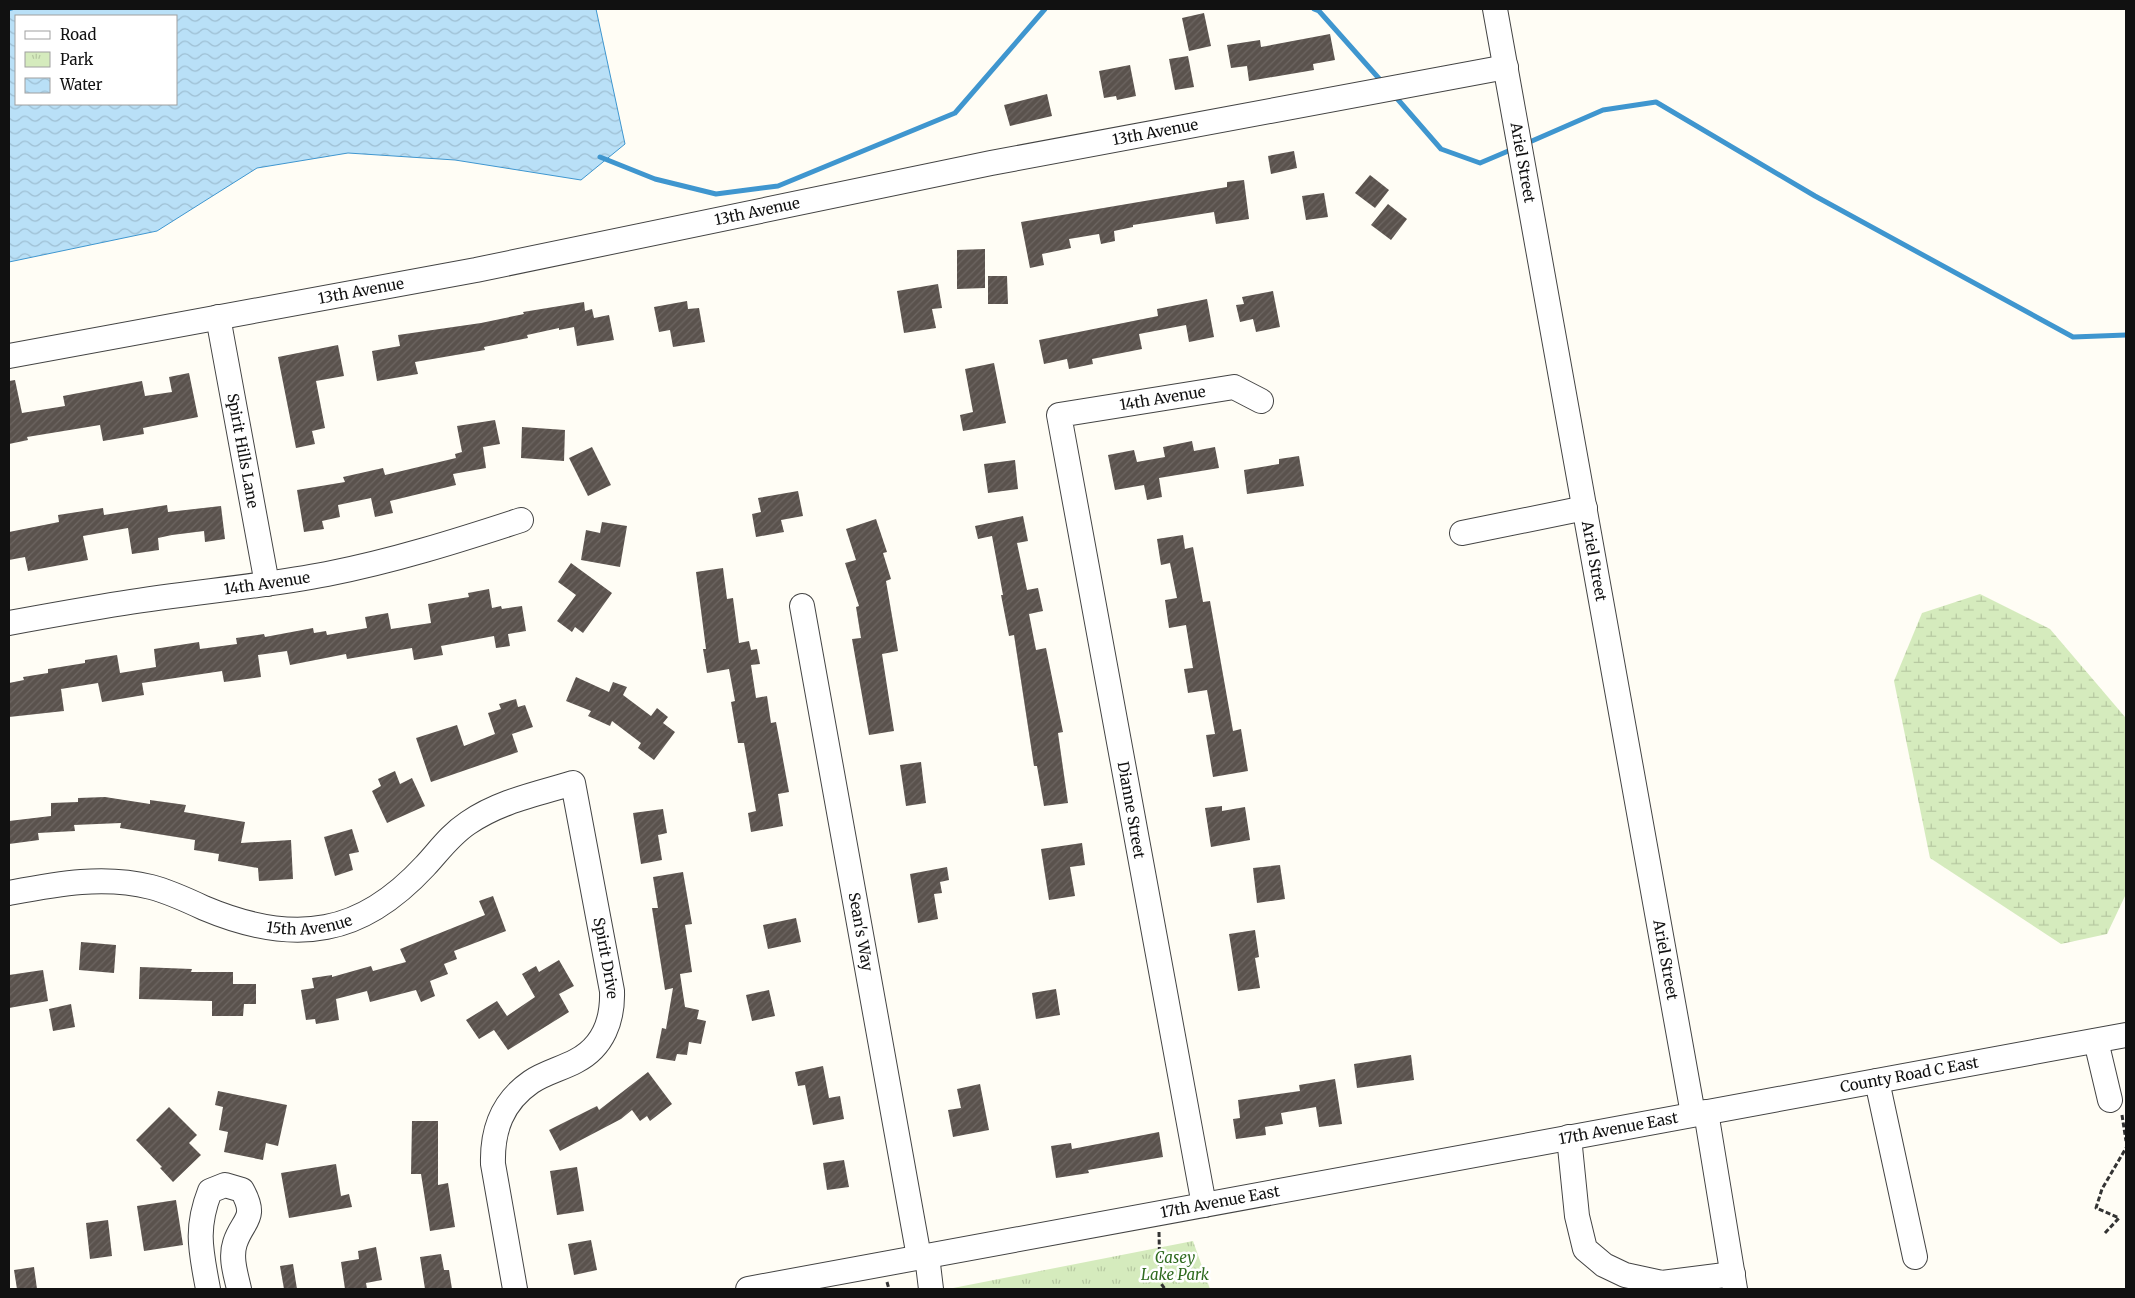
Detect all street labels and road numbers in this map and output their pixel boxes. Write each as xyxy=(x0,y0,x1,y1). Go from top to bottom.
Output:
street label: 13th Avenue xyxy=(1111,115,1200,149)
street label: Ariel Street xyxy=(1506,120,1540,204)
street label: 13th Avenue xyxy=(713,193,802,229)
street label: 13th Avenue xyxy=(317,273,406,308)
street label: 14th Avenue xyxy=(1118,382,1207,414)
street label: Spirit Hills Lane xyxy=(223,392,263,510)
street label: Ariel Street xyxy=(1578,518,1611,603)
street label: 14th Avenue xyxy=(223,567,312,598)
street label: Dianne Street xyxy=(1114,760,1149,860)
street label: Sean's Way xyxy=(845,891,877,973)
street label: 15th Avenue xyxy=(265,910,355,939)
street label: Spirit Drive xyxy=(589,916,622,999)
street label: Ariel Street xyxy=(1649,917,1682,1002)
street label: County Road C East xyxy=(1839,1052,1980,1096)
street label: 17th Avenue East xyxy=(1557,1108,1680,1148)
street label: 17th Avenue East xyxy=(1159,1181,1281,1222)

